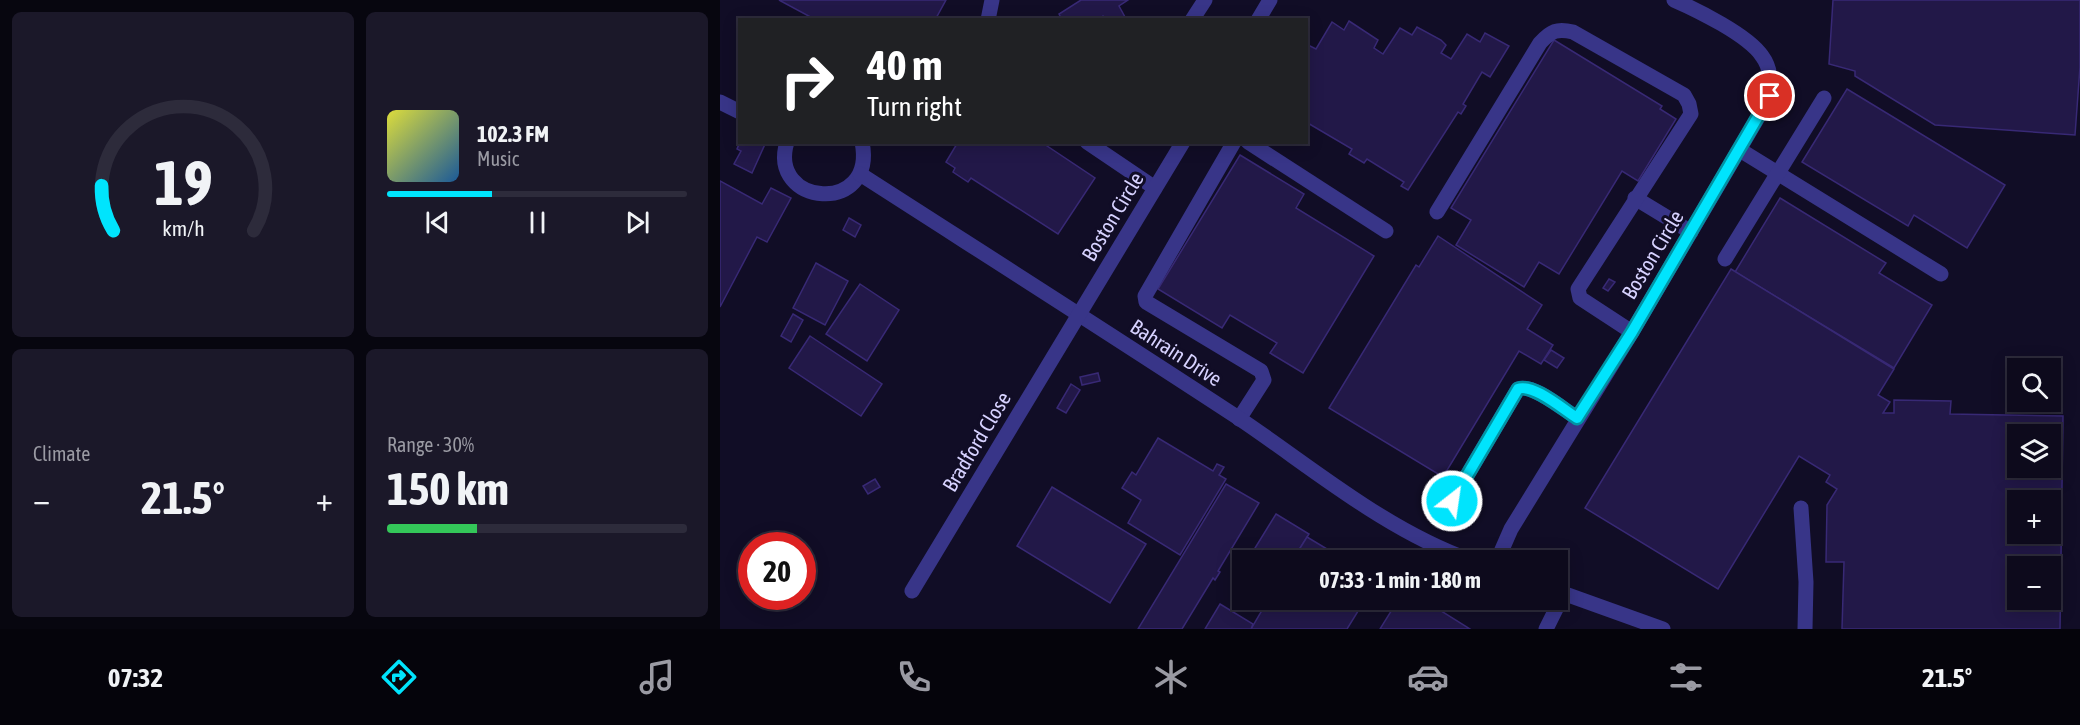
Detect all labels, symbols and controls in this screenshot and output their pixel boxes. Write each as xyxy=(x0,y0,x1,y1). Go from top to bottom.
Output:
text: 40 m xyxy=(867,41,942,89)
icon: right xyxy=(768,42,846,120)
pin xyxy=(1744,70,1795,121)
icon: arrive xyxy=(1753,79,1786,112)
text: Turn right xyxy=(867,91,962,122)
text: 102.3 FM xyxy=(477,121,549,147)
text: Music xyxy=(477,147,519,170)
text: 19 xyxy=(154,148,212,219)
street label: Boston Circle xyxy=(1076,168,1148,265)
icon: previous xyxy=(421,206,454,239)
icon: pause xyxy=(521,206,554,239)
icon: next xyxy=(621,206,654,239)
street label: Boston Circle xyxy=(1616,206,1688,303)
text: km/h xyxy=(162,217,204,242)
street label: Bahrain Drive xyxy=(1126,314,1227,391)
map controls xyxy=(2007,358,2061,610)
button: search xyxy=(2007,358,2061,412)
street label: Bradford Close xyxy=(937,387,1015,496)
button: layers xyxy=(2007,424,2061,478)
text: Range · 30% xyxy=(387,433,474,456)
text: Climate xyxy=(33,442,90,465)
text: 150 km xyxy=(387,463,509,515)
position arrow xyxy=(1420,469,1484,533)
text: 21.5° xyxy=(141,472,225,524)
text: − xyxy=(33,480,50,518)
text: + xyxy=(316,480,333,518)
button: + xyxy=(2007,490,2061,544)
speed limit sign: 20 xyxy=(738,532,816,610)
button: − xyxy=(2007,556,2061,610)
text: 07:33 · 1 min · 180 m xyxy=(1319,567,1481,593)
icon: directions xyxy=(378,656,420,698)
icon: music xyxy=(636,656,678,698)
icon: phone xyxy=(893,656,935,698)
icon: climate xyxy=(1150,656,1192,698)
icon: car xyxy=(1407,656,1449,698)
icon: filters xyxy=(1665,656,1707,698)
text: 07:32 xyxy=(108,662,163,693)
text: 21.5° xyxy=(1922,662,1972,693)

